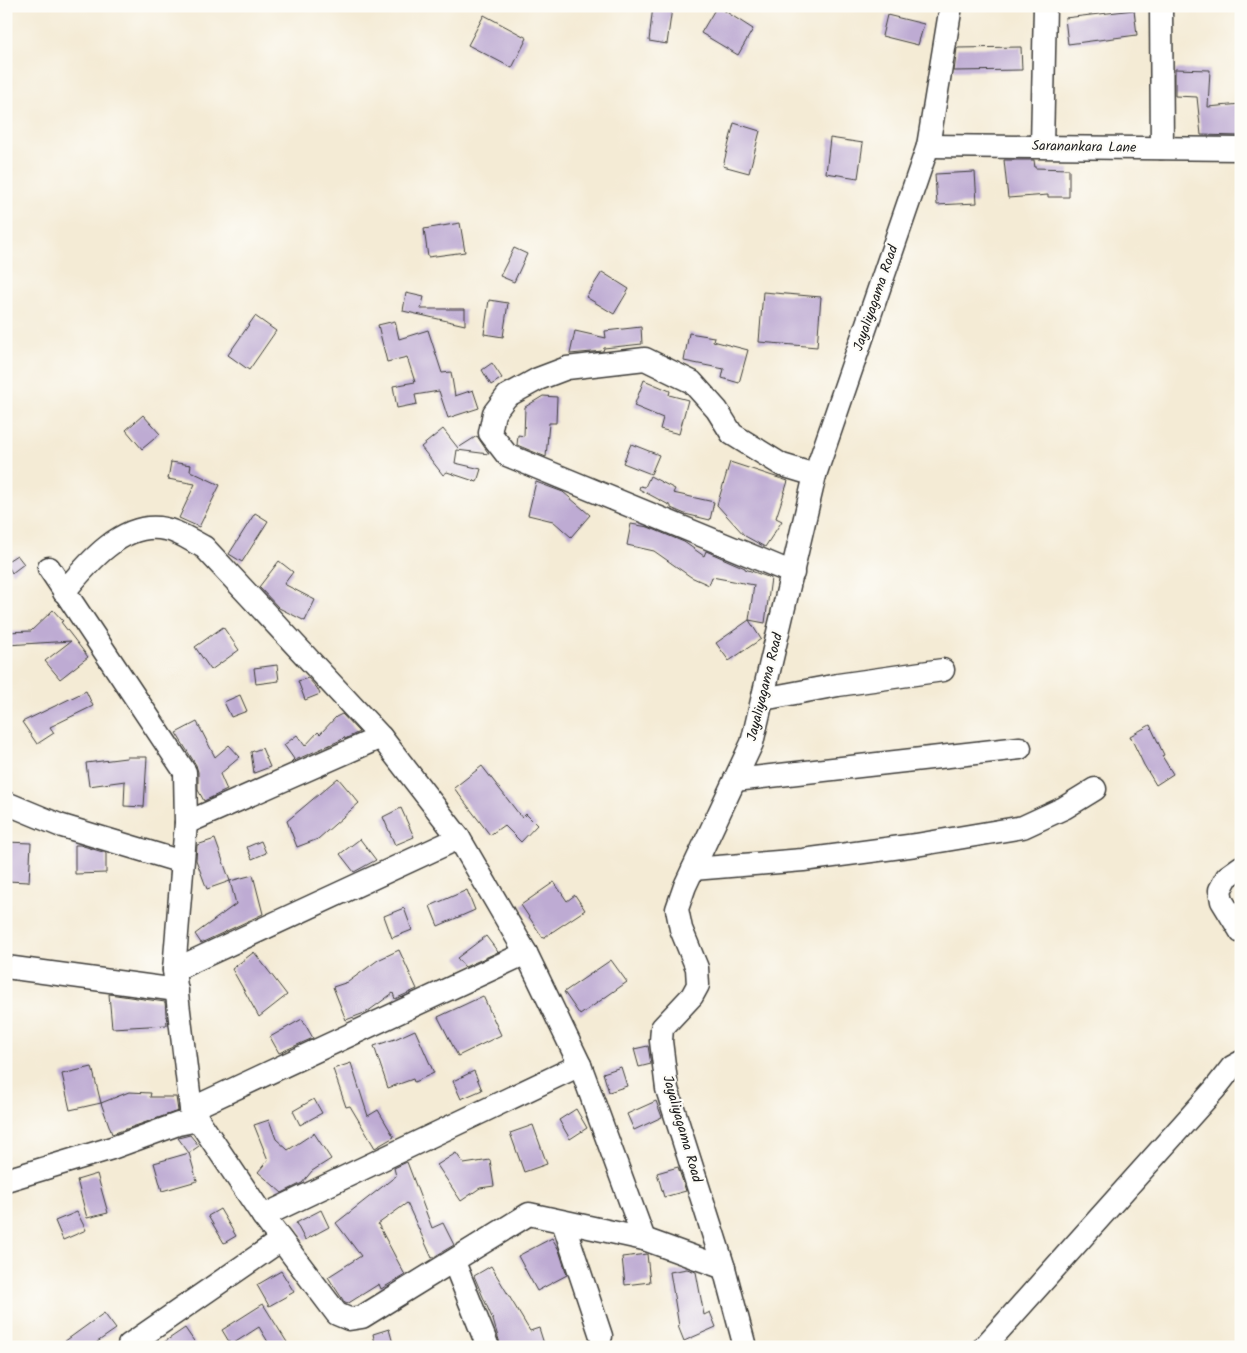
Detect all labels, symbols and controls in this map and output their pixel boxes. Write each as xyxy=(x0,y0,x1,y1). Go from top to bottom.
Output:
street label: Saranankara Lane xyxy=(1032,135,1137,159)
street label: Jayaliyagama Road xyxy=(848,241,905,354)
street label: Jayaliyagama Road xyxy=(741,630,789,743)
street label: Jayaliyagama Road xyxy=(656,1073,708,1186)

